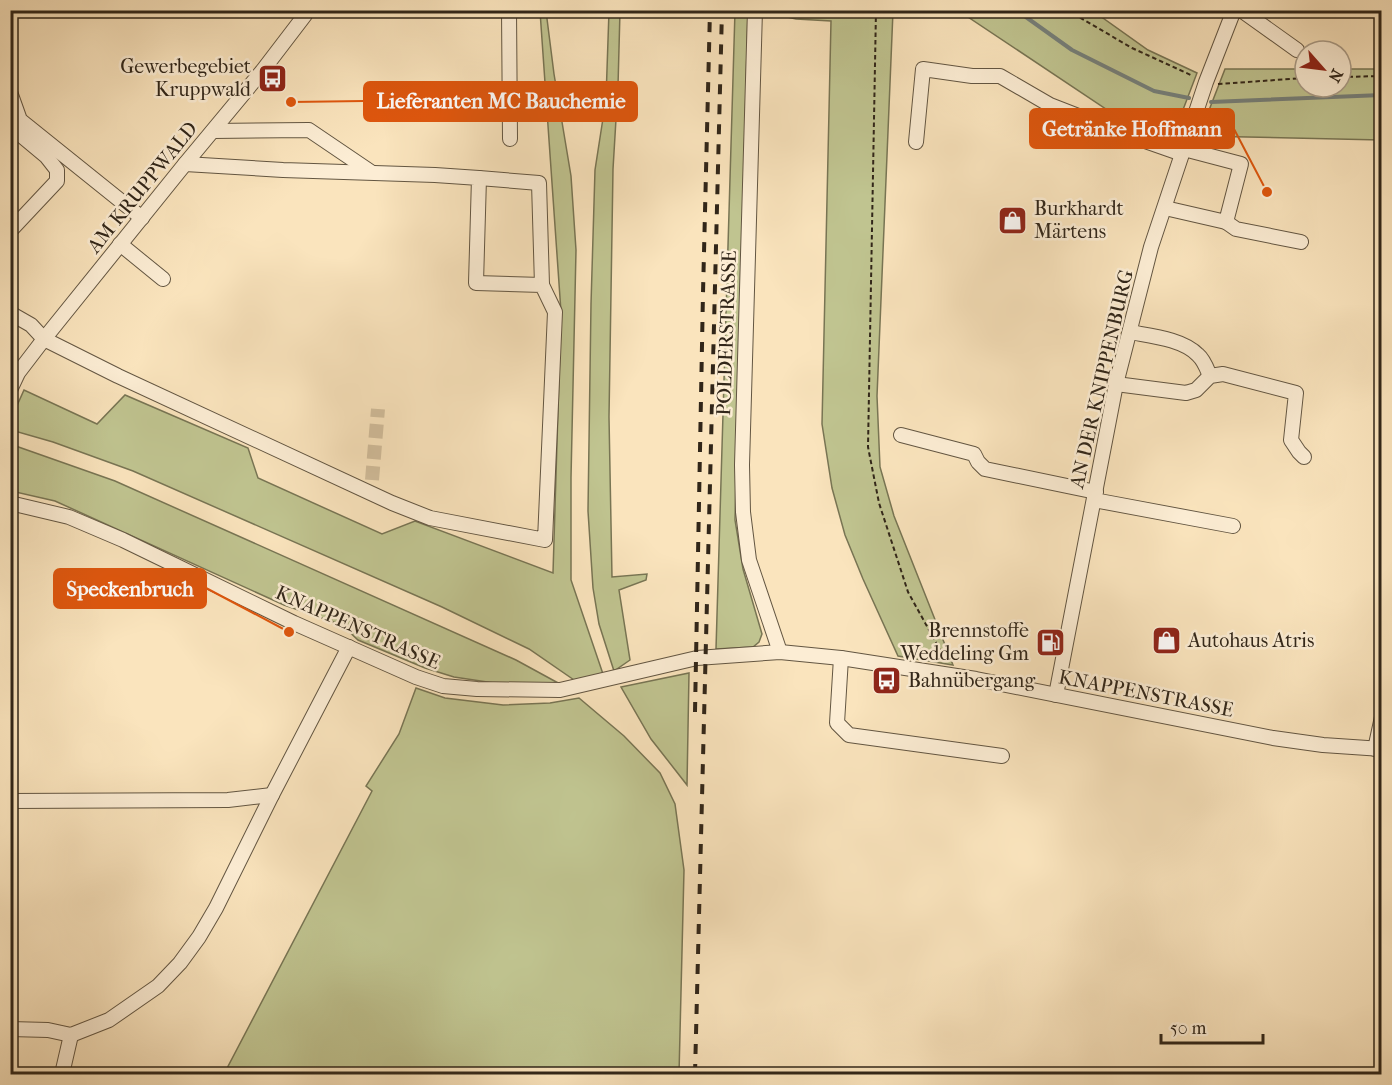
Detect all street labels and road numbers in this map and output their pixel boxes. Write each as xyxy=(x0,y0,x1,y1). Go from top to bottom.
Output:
street label: AM KRUPPWALD xyxy=(82,117,202,258)
street label: POLDERSTRASSE xyxy=(712,250,741,416)
street label: AN DER KNIPPENBURG xyxy=(1065,267,1138,492)
street label: KNAPPENSTRASSE xyxy=(272,581,444,674)
street label: KNAPPENSTRASSE xyxy=(1056,665,1235,722)

